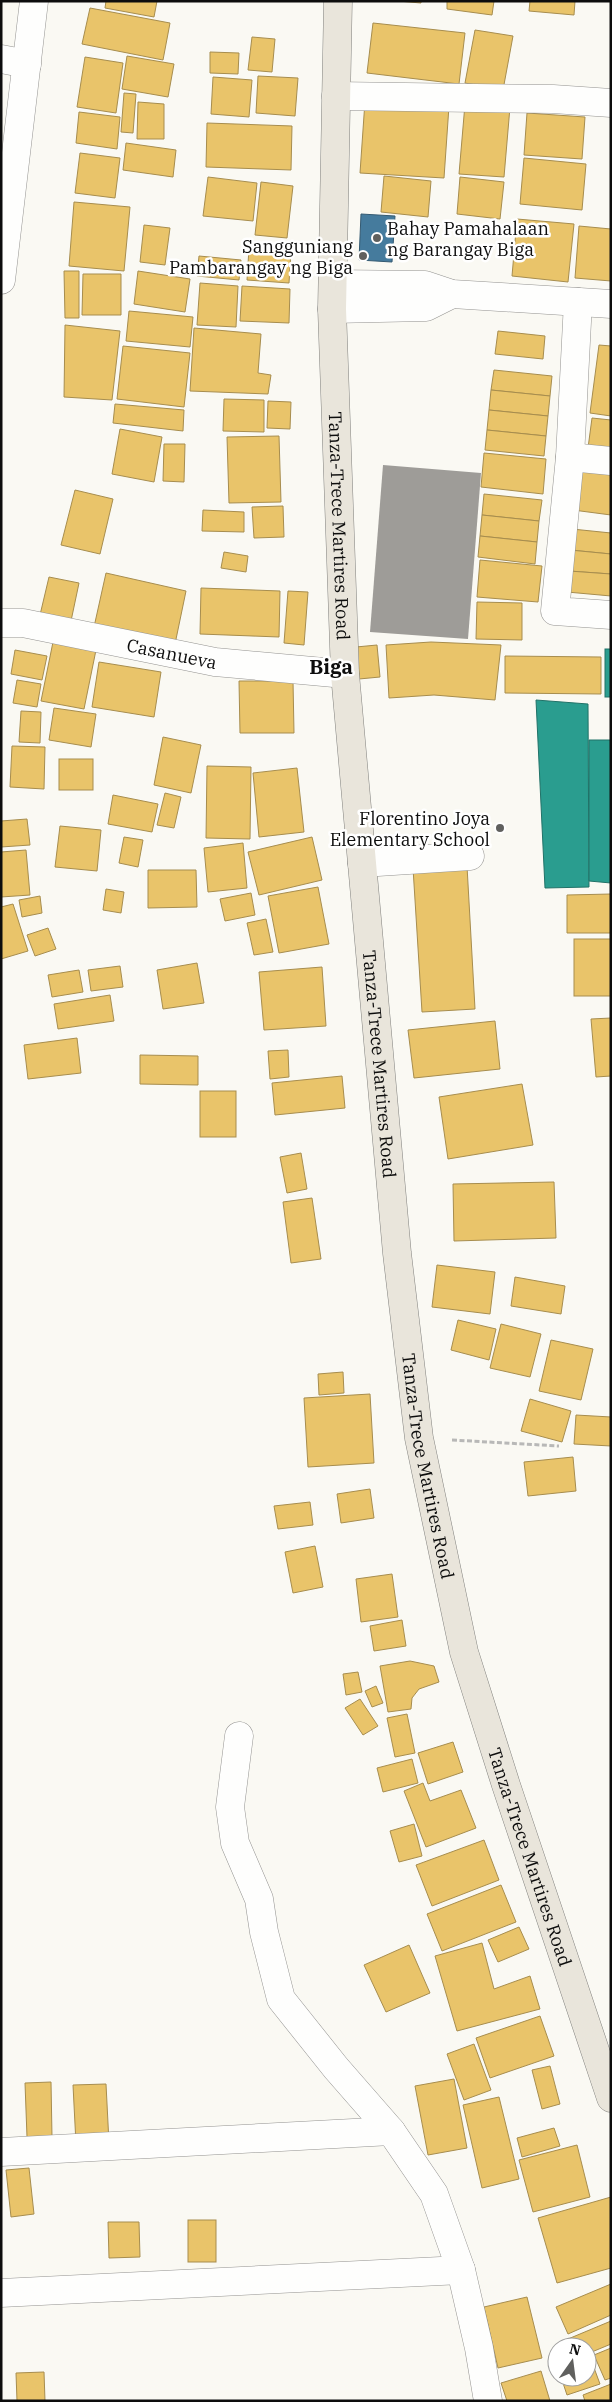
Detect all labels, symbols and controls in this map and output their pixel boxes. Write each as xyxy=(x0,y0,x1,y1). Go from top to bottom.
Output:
place label: Bahay Pamahalaan ng Barangay Biga xyxy=(387,217,549,261)
marker: Bahay Pamahalaan ng Barangay Biga xyxy=(371,232,383,244)
place label: Sangguniang Pambarangay ng Biga xyxy=(169,235,353,279)
marker: Sangguniang Pambarangay ng Biga xyxy=(357,250,369,262)
street label: Tanza-Trece Martires Road xyxy=(324,411,355,641)
street label: Casanueva xyxy=(125,633,219,674)
district label: Biga xyxy=(309,653,353,680)
place label: Florentino Joya Elementary School xyxy=(330,807,490,851)
marker: Florentino Joya Elementary School xyxy=(494,822,506,834)
street label: Tanza-Trece Martires Road xyxy=(358,949,402,1179)
street label: Tanza-Trece Martires Road xyxy=(397,1352,460,1581)
street label: Tanza-Trece Martires Road xyxy=(483,1745,577,1969)
north arrow xyxy=(547,2337,597,2387)
text: N xyxy=(568,2339,583,2359)

